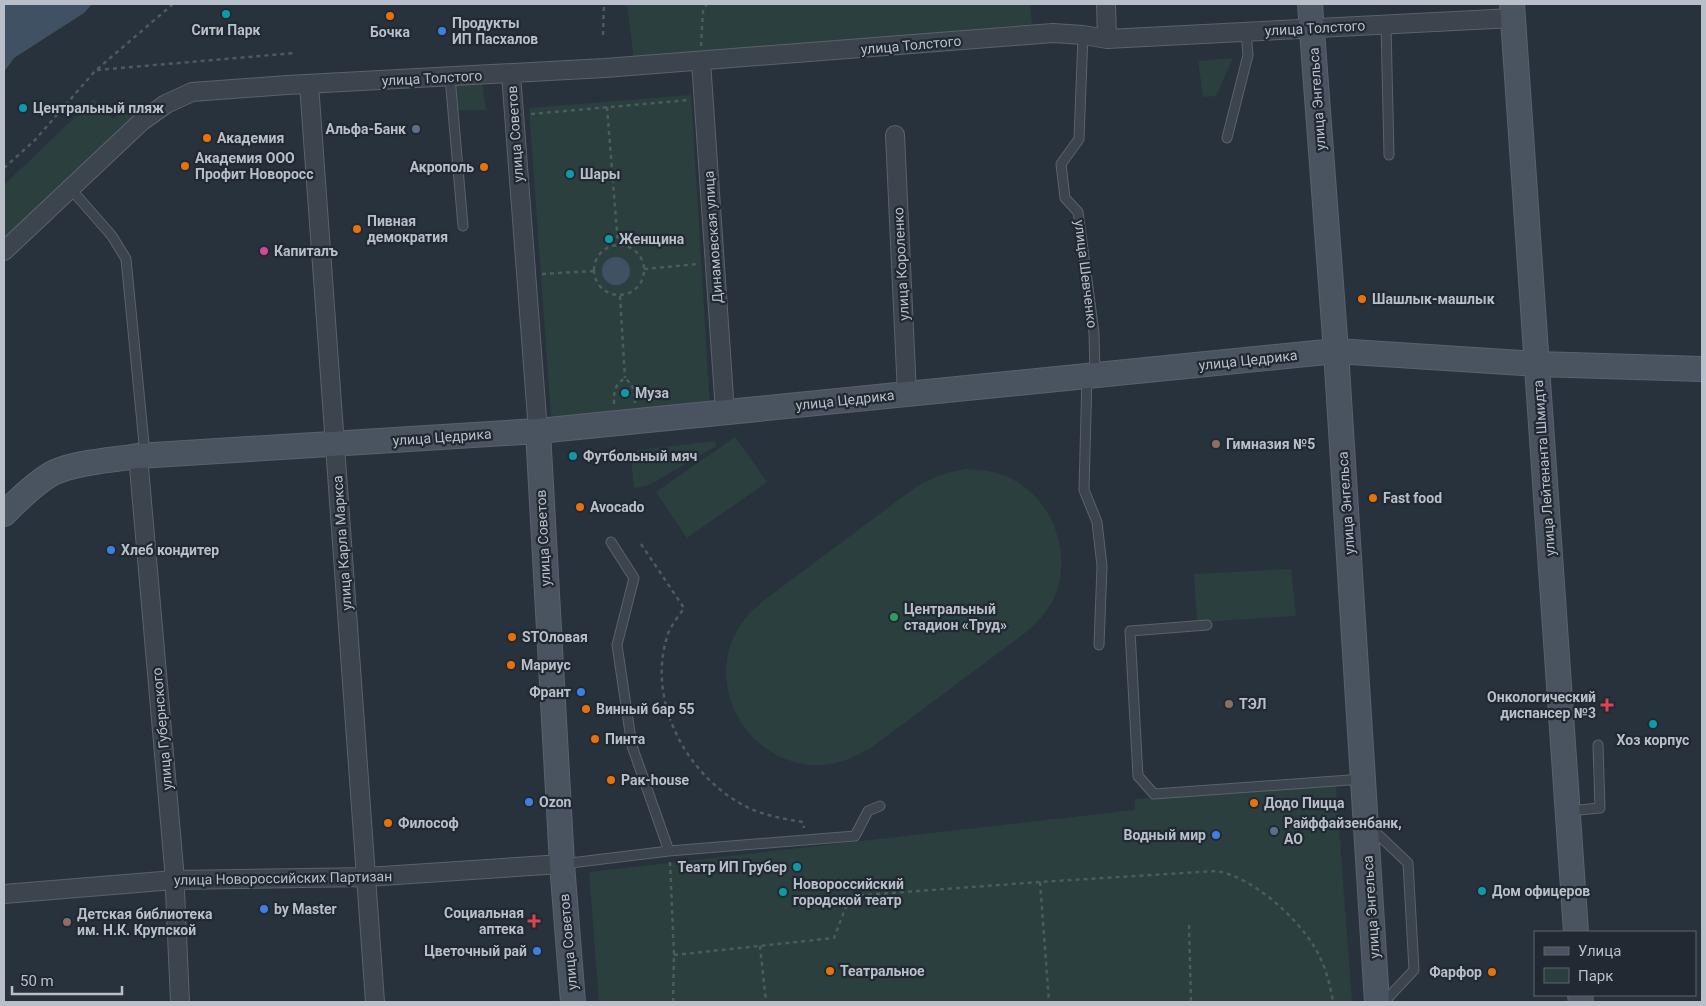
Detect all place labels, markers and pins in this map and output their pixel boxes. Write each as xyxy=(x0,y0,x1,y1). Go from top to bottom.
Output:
marker: Сити Парк xyxy=(220,8,232,20)
marker: Бочка xyxy=(384,10,396,22)
place label: Продукты ИП Пасхалов xyxy=(452,15,538,47)
place label: Сити Парк xyxy=(192,22,261,38)
place label: Бочка xyxy=(370,24,410,40)
marker: Продукты ИП Пасхалов xyxy=(436,25,448,37)
place label: Центральный пляж xyxy=(33,100,164,116)
marker: Центральный пляж xyxy=(17,102,29,114)
place label: Альфа-Банк xyxy=(325,121,406,137)
marker: Альфа-Банк xyxy=(410,123,422,135)
place label: Академия xyxy=(217,130,284,146)
marker: Академия xyxy=(201,132,213,144)
place label: Академия ООО Профит Новоросс xyxy=(195,150,313,182)
place label: Акрополь xyxy=(410,159,474,175)
marker: Академия ООО Профит Новоросс xyxy=(179,160,191,172)
marker: Акрополь xyxy=(478,161,490,173)
place label: Шары xyxy=(580,166,620,182)
marker: Шары xyxy=(564,168,576,180)
place label: Пивная демократия xyxy=(367,213,448,245)
marker: Пивная демократия xyxy=(351,223,363,235)
place label: Женщина xyxy=(619,231,685,247)
marker: Женщина xyxy=(603,233,615,245)
place label: Капиталъ xyxy=(274,243,338,259)
marker: Капиталъ xyxy=(258,245,270,257)
place label: Шашлык-машлык xyxy=(1372,291,1495,307)
marker: Шашлык-машлык xyxy=(1356,293,1368,305)
place label: Муза xyxy=(635,385,670,401)
marker: Муза xyxy=(619,387,631,399)
place label: Гимназия №5 xyxy=(1226,436,1315,452)
marker: Гимназия №5 xyxy=(1210,438,1222,450)
place label: Футбольный мяч xyxy=(583,448,697,464)
marker: Футбольный мяч xyxy=(567,450,579,462)
place label: Fast food xyxy=(1383,490,1442,506)
marker: Fast food xyxy=(1367,492,1379,504)
place label: Avocado xyxy=(590,499,645,515)
marker: Avocado xyxy=(574,501,586,513)
place label: Хлеб кондитер xyxy=(121,542,219,558)
marker: Хлеб кондитер xyxy=(105,544,117,556)
place label: Центральный стадион «Труд» xyxy=(904,601,1007,633)
marker: Центральный стадион «Труд» xyxy=(888,611,900,623)
place label: STOловая xyxy=(522,629,588,645)
marker: STOловая xyxy=(506,631,518,643)
place label: Мариус xyxy=(521,657,571,673)
marker: Мариус xyxy=(505,659,517,671)
place label: Франт xyxy=(529,684,571,700)
marker: Франт xyxy=(575,686,587,698)
place label: Онкологический диспансер №3 xyxy=(1487,689,1596,721)
place label: ТЭЛ xyxy=(1239,696,1266,712)
marker: ТЭЛ xyxy=(1223,698,1235,710)
marker: Онкологический диспансер №3 xyxy=(1600,698,1614,712)
place label: Винный бар 55 xyxy=(596,701,695,717)
marker: Винный бар 55 xyxy=(580,703,592,715)
marker: Хоз корпус xyxy=(1647,718,1659,730)
place label: Пинта xyxy=(605,731,646,747)
place label: Хоз корпус xyxy=(1617,732,1689,748)
marker: Пинта xyxy=(589,733,601,745)
place label: Рак-house xyxy=(621,772,690,788)
marker: Рак-house xyxy=(605,774,617,786)
place label: Ozon xyxy=(539,794,572,810)
place label: Додо Пицца xyxy=(1264,795,1345,811)
marker: Ozon xyxy=(523,796,535,808)
marker: Додо Пицца xyxy=(1248,797,1260,809)
place label: Философ xyxy=(398,815,459,831)
place label: Райффайзенбанк, АО xyxy=(1284,815,1402,847)
marker: Философ xyxy=(382,817,394,829)
marker: Райффайзенбанк, АО xyxy=(1268,825,1280,837)
place label: Водный мир xyxy=(1124,827,1206,843)
marker: Водный мир xyxy=(1210,829,1222,841)
place label: Театр ИП Грубер xyxy=(678,859,787,875)
marker: Театр ИП Грубер xyxy=(791,861,803,873)
place label: Новороссийский городской театр xyxy=(793,876,904,908)
place label: Дом офицеров xyxy=(1492,883,1590,899)
marker: Дом офицеров xyxy=(1476,885,1488,897)
marker: Новороссийский городской театр xyxy=(777,886,789,898)
place label: by Master xyxy=(274,901,337,917)
marker: by Master xyxy=(258,903,270,915)
place label: Социальная аптека xyxy=(444,905,524,937)
place label: Детская библиотека им. Н.К. Крупской xyxy=(77,906,213,938)
marker: Социальная аптека xyxy=(528,915,540,927)
marker: Детская библиотека им. Н.К. Крупской xyxy=(61,916,73,928)
place label: Цветочный рай xyxy=(424,943,527,959)
marker: Цветочный рай xyxy=(531,945,543,957)
place label: Театральное xyxy=(840,963,925,979)
place label: Фарфор xyxy=(1429,964,1482,980)
marker: Театральное xyxy=(824,965,836,977)
marker: Фарфор xyxy=(1486,966,1498,978)

